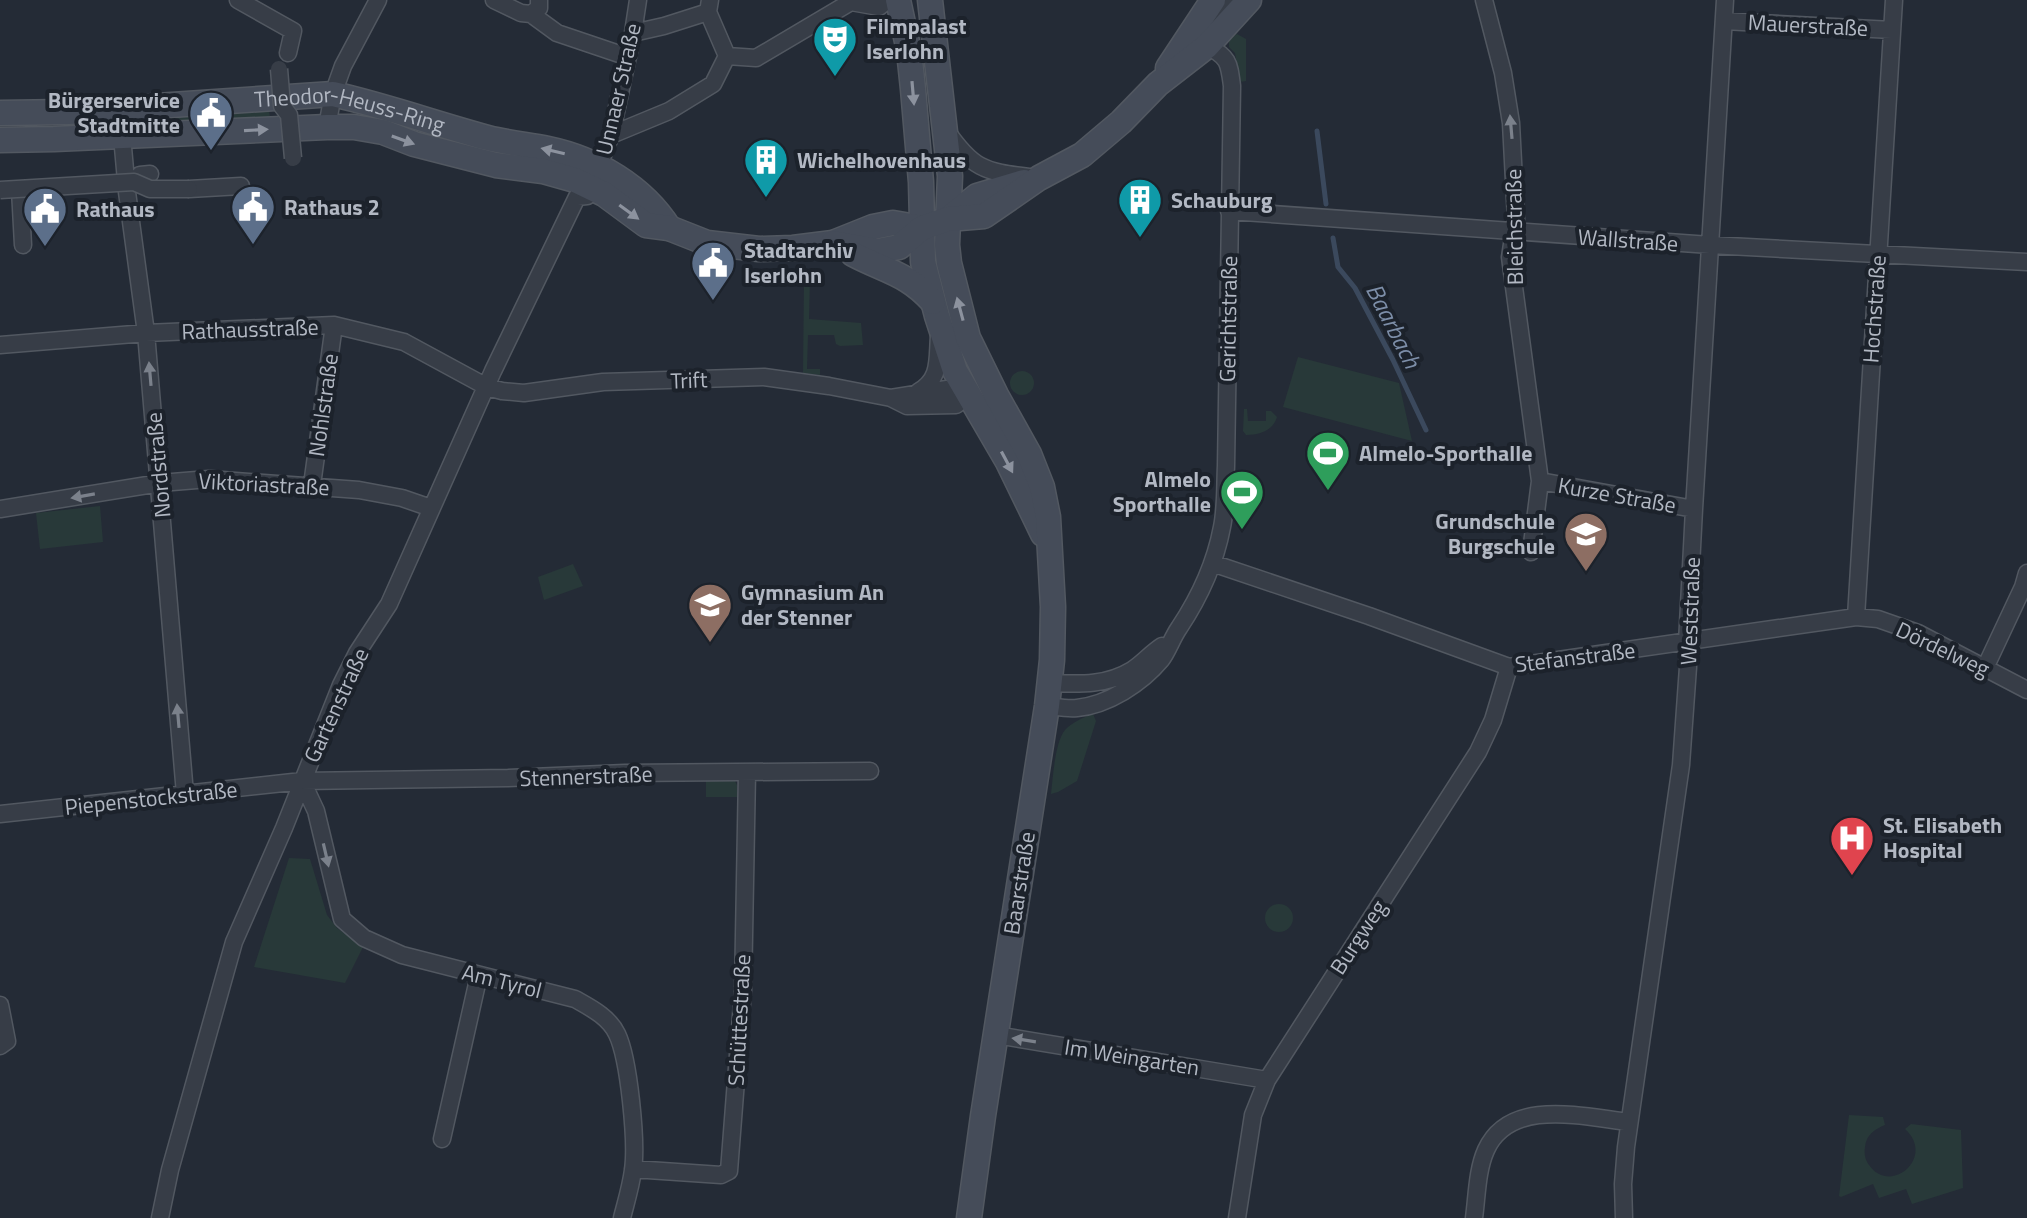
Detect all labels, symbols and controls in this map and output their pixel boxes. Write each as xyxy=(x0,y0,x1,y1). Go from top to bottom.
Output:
street label: Mauerstraße xyxy=(1747,5,1869,45)
place label: Filmpalast Iserlohn xyxy=(866,9,967,68)
theatre icon: Filmpalast Iserlohn xyxy=(811,15,859,78)
street label: Unnaer Straße xyxy=(586,20,650,158)
street label: Theodor-Heuss-Ring xyxy=(253,77,449,142)
one-way arrow xyxy=(907,81,920,106)
place label: Bürgerservice Stadtmitte xyxy=(48,83,180,142)
public building icon: Bürgerservice Stadtmitte xyxy=(187,89,235,152)
one-way arrow xyxy=(1504,114,1517,139)
one-way arrow xyxy=(244,123,269,136)
one-way arrow xyxy=(391,134,415,146)
building icon: Wichelhovenhaus xyxy=(742,136,790,199)
place label: Wichelhovenhaus xyxy=(797,143,966,177)
one-way arrow xyxy=(540,144,565,156)
street label: Bleichstraße xyxy=(1496,169,1532,285)
building icon: Schauburg xyxy=(1116,176,1164,239)
public building icon: Rathaus 2 xyxy=(229,183,277,246)
place label: Schauburg xyxy=(1171,183,1273,217)
public building icon: Rathaus xyxy=(21,185,69,248)
place label: Rathaus 2 xyxy=(284,190,380,224)
place label: Rathaus xyxy=(76,192,155,226)
one-way arrow xyxy=(618,204,639,219)
street label: Wallstraße xyxy=(1577,220,1679,260)
place label: Stadtarchiv Iserlohn xyxy=(744,233,853,292)
public building icon: Stadtarchiv Iserlohn xyxy=(689,239,737,302)
street label: Hochstraße xyxy=(1853,254,1895,364)
street label: Gerichtstraße xyxy=(1210,255,1246,383)
water label: Baarbach xyxy=(1357,277,1431,375)
one-way arrow xyxy=(953,296,966,320)
street label: Rathausstraße xyxy=(181,310,319,348)
street label: Nohlstraße xyxy=(299,351,347,459)
one-way arrow xyxy=(143,361,156,386)
street label: Trift xyxy=(670,362,708,398)
street label: Nordstraße xyxy=(136,411,180,519)
sports icon: Almelo-Sporthalle xyxy=(1304,429,1352,492)
place label: Almelo-Sporthalle xyxy=(1359,436,1532,470)
one-way arrow xyxy=(1001,451,1014,474)
place label: Almelo Sporthalle xyxy=(1113,462,1211,521)
street label: Viktoriastraße xyxy=(198,464,330,504)
sports icon: Almelo Sporthalle xyxy=(1218,468,1266,531)
street label: Kurze Straße xyxy=(1555,468,1679,522)
one-way arrow xyxy=(70,491,95,503)
place label: Grundschule Burgschule xyxy=(1435,504,1555,563)
school or university icon: Grundschule Burgschule xyxy=(1562,510,1610,573)
street label: Weststraße xyxy=(1671,556,1709,666)
place label: Gymnasium An der Stenner xyxy=(741,575,884,634)
school or university icon: Gymnasium An der Stenner xyxy=(686,581,734,644)
street label: Dördelweg xyxy=(1890,612,1996,686)
street label: Stefanstraße xyxy=(1513,633,1637,681)
street label: Gartenstraße xyxy=(295,642,377,768)
one-way arrow xyxy=(171,703,184,728)
street label: Stennerstraße xyxy=(519,757,653,795)
street label: Piepenstockstraße xyxy=(63,772,239,824)
place label: St. Elisabeth Hospital xyxy=(1883,808,2002,867)
hospital icon: St. Elisabeth Hospital xyxy=(1828,814,1876,877)
street label: Baarstraße xyxy=(994,829,1044,937)
one-way arrow xyxy=(320,843,333,868)
street label: Burgweg xyxy=(1321,893,1395,981)
street label: Schüttestraße xyxy=(719,953,759,1087)
street label: Am Tyrol xyxy=(459,955,545,1007)
street label: Im Weingarten xyxy=(1062,1030,1202,1084)
one-way arrow xyxy=(1012,1033,1037,1046)

